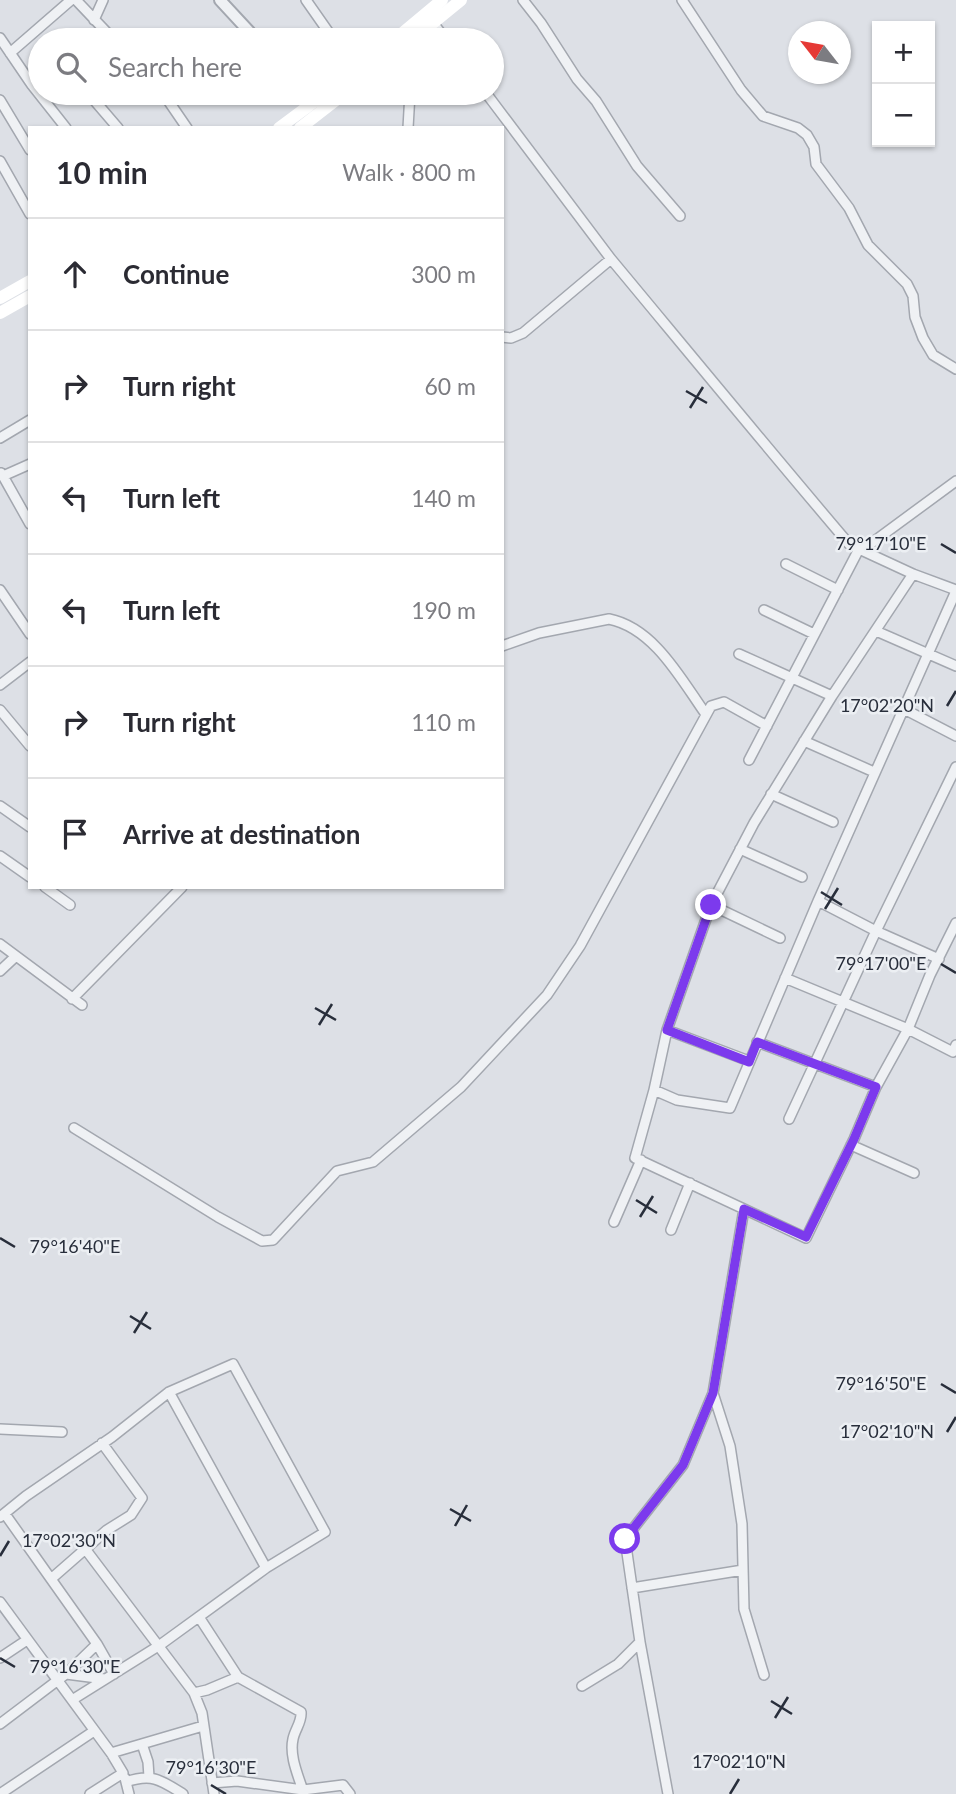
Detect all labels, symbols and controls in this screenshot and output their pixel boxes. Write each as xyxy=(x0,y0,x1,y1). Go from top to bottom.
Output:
north arrow xyxy=(788,21,851,84)
map controls xyxy=(872,21,935,147)
button: + xyxy=(872,21,935,84)
search box xyxy=(28,28,504,105)
icon: search xyxy=(52,48,90,86)
text: Search here xyxy=(108,51,242,83)
button: − xyxy=(872,84,935,147)
text: 10 min xyxy=(56,154,148,190)
text: Walk · 800 m xyxy=(342,158,476,186)
icon: ahead xyxy=(56,255,94,293)
text: Continue xyxy=(123,258,229,290)
text: 300 m xyxy=(411,260,476,288)
icon: right xyxy=(56,367,94,405)
text: Turn right xyxy=(123,370,236,402)
text: 60 m xyxy=(425,372,476,400)
icon: left xyxy=(56,479,94,517)
text: Turn left xyxy=(123,482,220,514)
text: 140 m xyxy=(411,484,476,512)
text: 79°17'10"E xyxy=(836,532,926,554)
icon: left xyxy=(56,591,94,629)
text: Turn left xyxy=(123,594,220,626)
text: 190 m xyxy=(411,596,476,624)
text: 17°02'20"N xyxy=(840,694,934,716)
icon: right xyxy=(56,703,94,741)
text: Turn right xyxy=(123,706,236,738)
text: 110 m xyxy=(411,708,476,736)
icon: arrive xyxy=(56,815,94,853)
text: Arrive at destination xyxy=(123,818,360,850)
route end xyxy=(695,889,726,920)
text: 79°17'00"E xyxy=(836,952,926,974)
text: 79°16'40"E xyxy=(30,1235,120,1257)
text: 79°16'50"E xyxy=(836,1372,926,1394)
text: 17°02'10"N xyxy=(840,1420,934,1442)
route start xyxy=(609,1523,640,1554)
text: 17°02'30"N xyxy=(22,1529,116,1551)
text: 79°16'30"E xyxy=(30,1655,120,1677)
text: 17°02'10"N xyxy=(692,1750,786,1772)
text: 79°16'30"E xyxy=(166,1756,256,1778)

